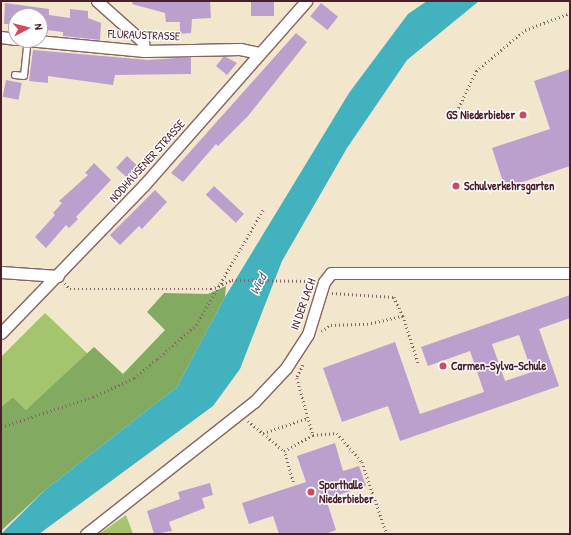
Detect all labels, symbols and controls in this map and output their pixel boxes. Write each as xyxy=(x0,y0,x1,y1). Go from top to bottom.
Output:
north arrow xyxy=(8,8,48,48)
text: N xyxy=(32,23,46,30)
street label: FLURAUSTRASSE xyxy=(108,27,180,43)
place label: GS Niederbieber xyxy=(446,108,515,122)
marker: GS Niederbieber xyxy=(518,110,528,120)
street label: NODHAUSENER STRASSE xyxy=(106,117,188,205)
place label: Schulverkehrsgarten xyxy=(464,179,554,193)
marker: Schulverkehrsgarten xyxy=(451,181,461,191)
water label: Wied xyxy=(246,271,270,297)
street label: IN DER LACH xyxy=(287,276,319,332)
place label: Carmen-Sylva-Schule xyxy=(451,359,546,373)
marker: Carmen-Sylva-Schule xyxy=(438,361,448,371)
place label: Sporthalle Niederbieber xyxy=(319,478,374,506)
marker: Sporthalle Niederbieber xyxy=(306,487,316,497)

